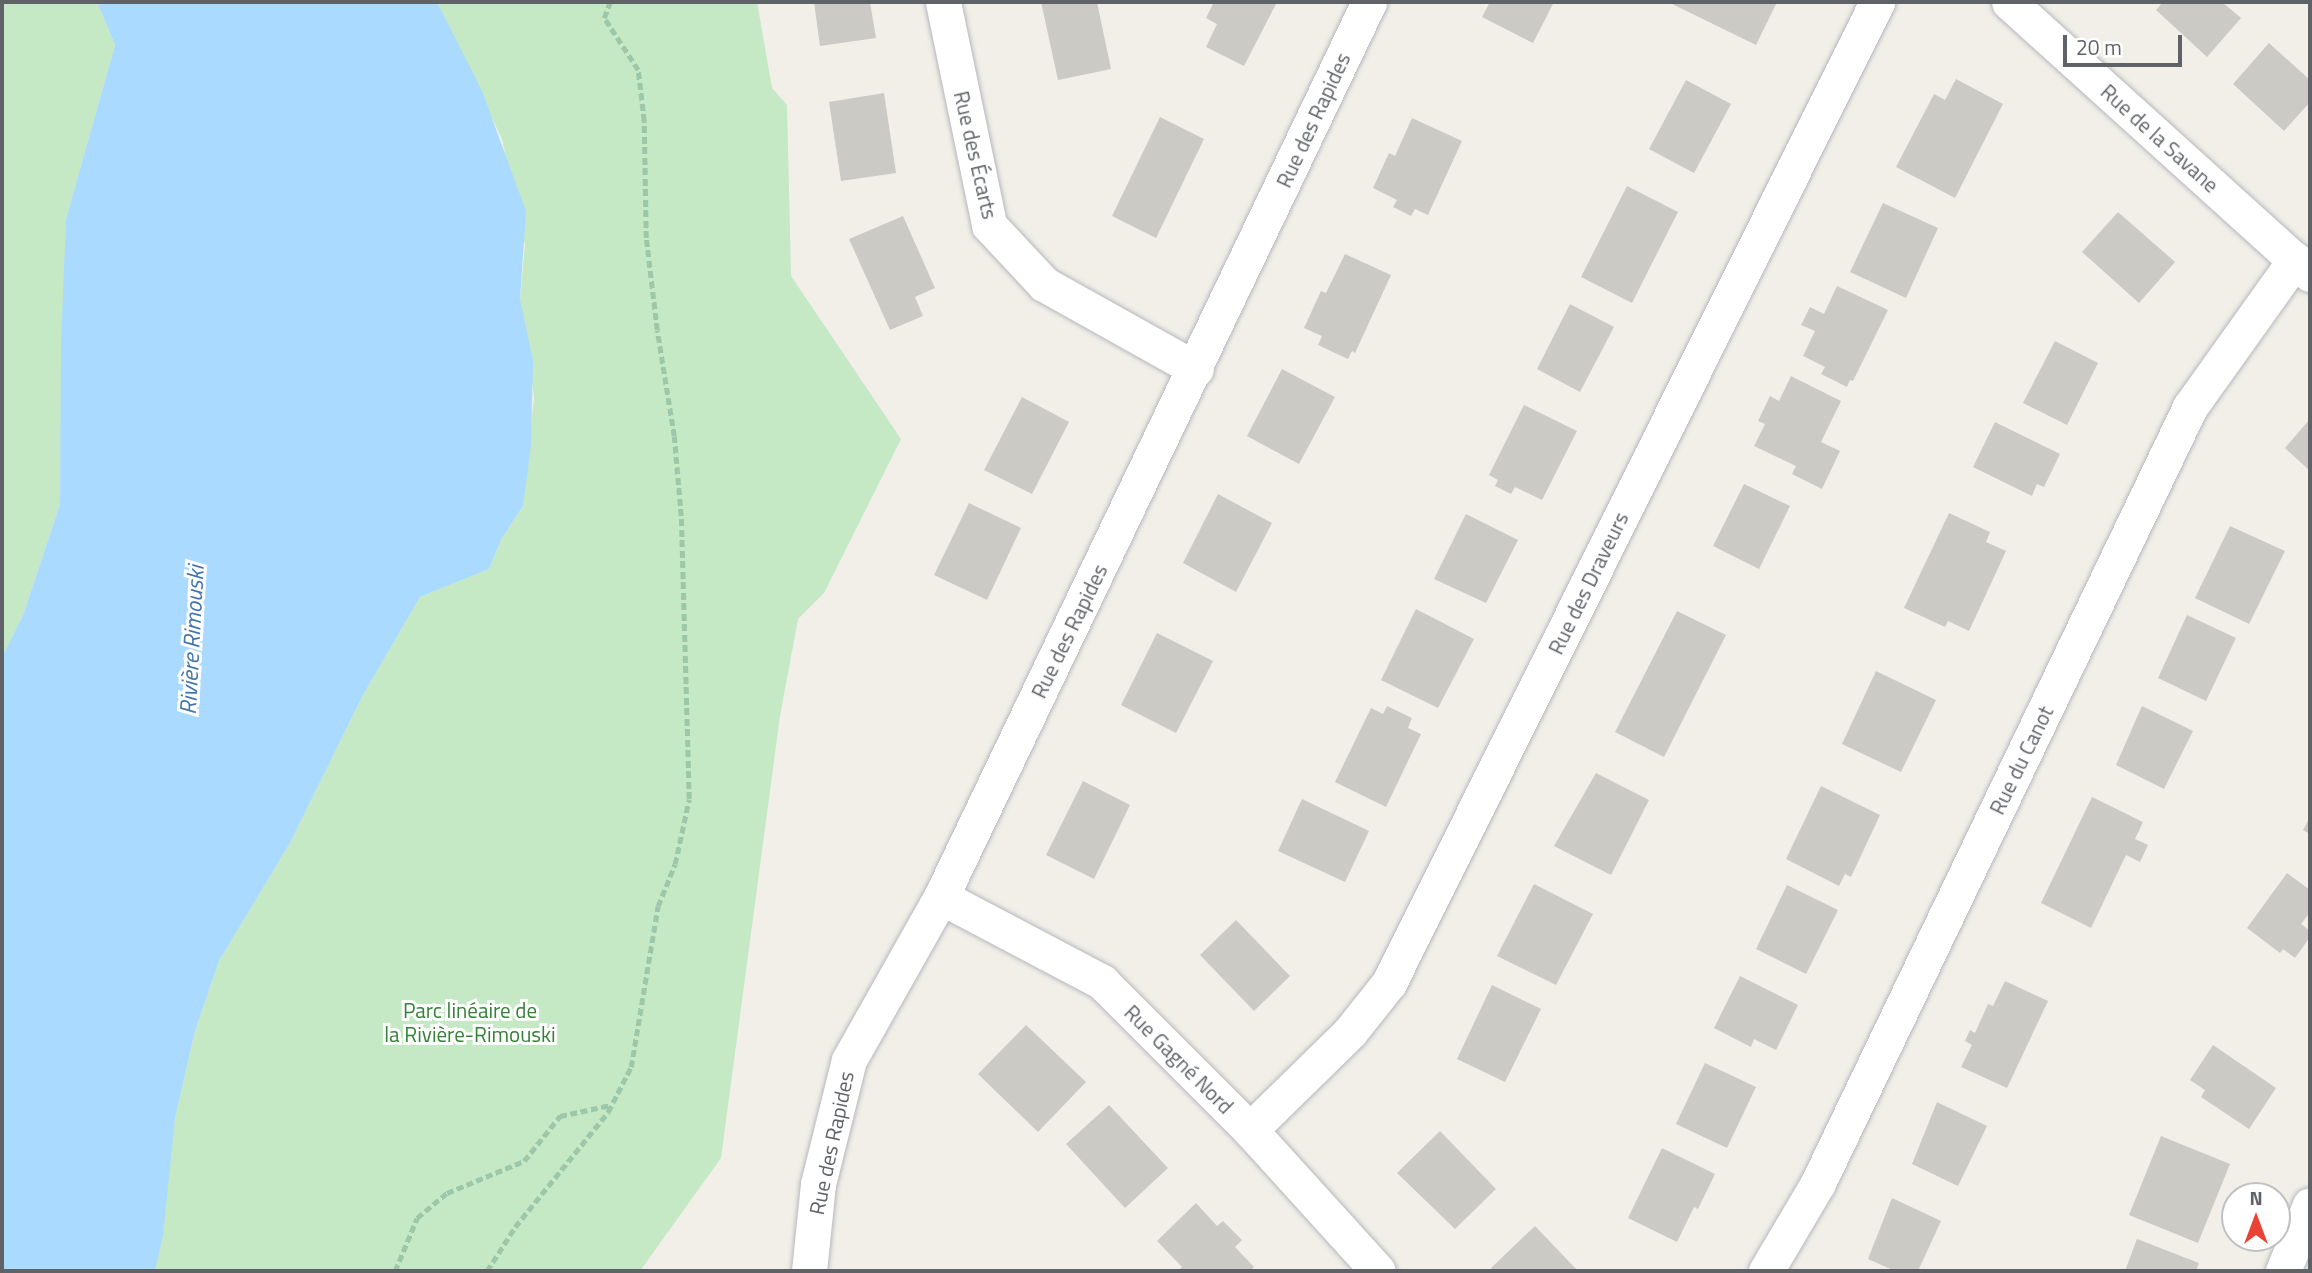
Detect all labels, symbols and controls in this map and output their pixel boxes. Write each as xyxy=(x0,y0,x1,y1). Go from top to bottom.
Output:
scale bar xyxy=(2067,21,2186,65)
text: 20 m xyxy=(2076,31,2122,63)
street label: Rue des Rapides xyxy=(1271,49,1355,191)
street label: Rue de la Savane xyxy=(2096,79,2224,197)
street label: Rue des Écarts xyxy=(949,88,1003,222)
street label: Rue des Draveurs xyxy=(1543,508,1633,658)
street label: Rue des Rapides xyxy=(1026,560,1112,702)
water label: Rivière Rimouski xyxy=(174,565,210,715)
street label: Rue du Canot xyxy=(1984,702,2058,818)
park label: Parc linéaire de la Rivière-Rimouski xyxy=(384,997,556,1047)
street label: Rue Gagné Nord xyxy=(1119,999,1239,1119)
street label: Rue des Rapides xyxy=(804,1069,858,1217)
north arrow xyxy=(2221,1182,2291,1252)
text: N xyxy=(2249,1183,2263,1212)

